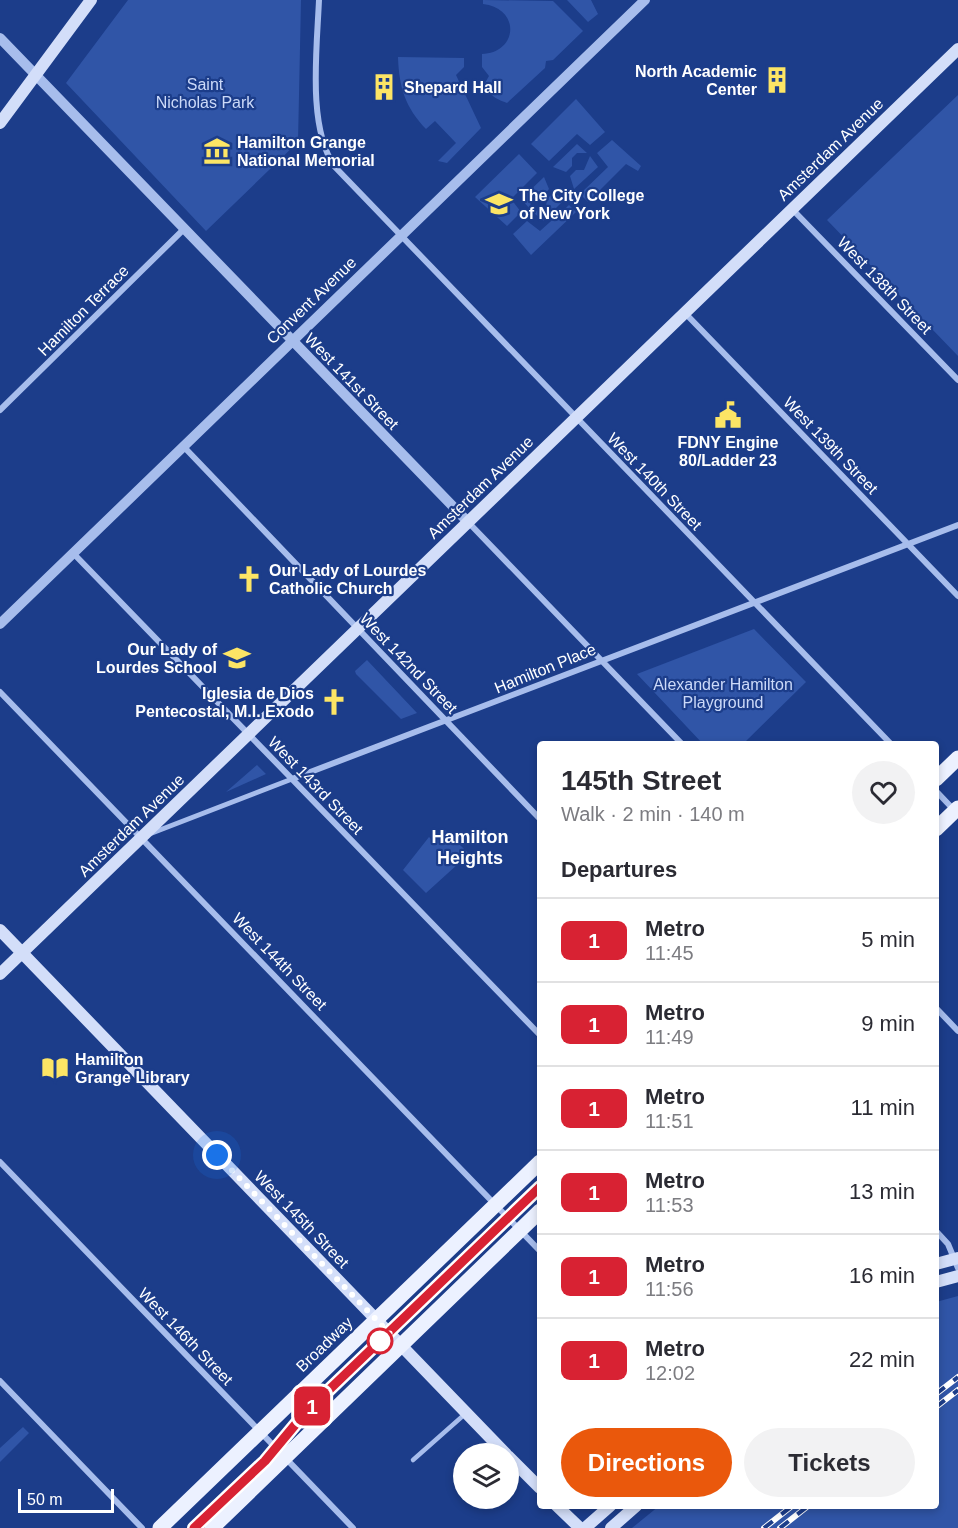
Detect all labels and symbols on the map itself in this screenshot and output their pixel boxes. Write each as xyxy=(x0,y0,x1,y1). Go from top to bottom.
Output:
place label: North Academic Center xyxy=(635,63,757,98)
building icon: North Academic Center xyxy=(762,65,792,95)
building icon: Shepard Hall xyxy=(369,72,399,102)
park label: Saint Nicholas Park xyxy=(156,76,255,111)
place label: Shepard Hall xyxy=(404,79,502,96)
street label: Amsterdam Avenue xyxy=(774,95,886,204)
place label: Hamilton Grange National Memorial xyxy=(237,134,375,169)
museum icon: Hamilton Grange National Memorial xyxy=(202,136,232,166)
place label: The City College of New York xyxy=(519,187,644,222)
school or university icon: The City College of New York xyxy=(484,189,514,219)
street label: West 138th Street xyxy=(834,233,936,338)
street label: Convent Avenue xyxy=(263,253,359,347)
street label: Hamilton Terrace xyxy=(35,262,132,359)
street label: West 141st Street xyxy=(301,330,402,433)
street label: West 139th Street xyxy=(780,393,882,498)
public building icon: FDNY Engine 80/Ladder 23 xyxy=(713,400,743,430)
street label: West 140th Street xyxy=(604,429,706,534)
street label: Amsterdam Avenue xyxy=(424,433,536,542)
place label: FDNY Engine 80/Ladder 23 xyxy=(677,434,779,469)
place label: Our Lady of Lourdes Catholic Church xyxy=(269,562,426,597)
church icon: Our Lady of Lourdes Catholic Church xyxy=(234,564,264,594)
street label: West 142nd Street xyxy=(357,610,461,717)
street label: Hamilton Place xyxy=(492,640,598,697)
place label: Our Lady of Lourdes School xyxy=(96,641,218,676)
school or university icon: Our Lady of Lourdes School xyxy=(222,643,252,673)
park label: Alexander Hamilton Playground xyxy=(653,676,793,711)
place label: Iglesia de Dios Pentecostal, M.I. Exodo xyxy=(135,685,314,720)
church icon: Iglesia de Dios Pentecostal, M.I. Exodo xyxy=(319,687,349,717)
street label: West 143rd Street xyxy=(265,733,367,838)
street label: Amsterdam Avenue xyxy=(75,771,187,880)
district label: Hamilton Heights xyxy=(431,827,509,868)
street label: West 144th Street xyxy=(229,909,331,1014)
place label: Hamilton Grange Library xyxy=(75,1051,190,1086)
library icon: Hamilton Grange Library xyxy=(40,1053,70,1083)
your location xyxy=(202,1140,232,1170)
street label: West 145th Street xyxy=(251,1167,353,1272)
street label: West 146th Street xyxy=(135,1284,237,1389)
street label: Broadway xyxy=(293,1314,356,1375)
unlabelled marker xyxy=(367,1328,393,1354)
line badge: 1 xyxy=(292,1386,332,1426)
scale bar xyxy=(18,1486,114,1514)

